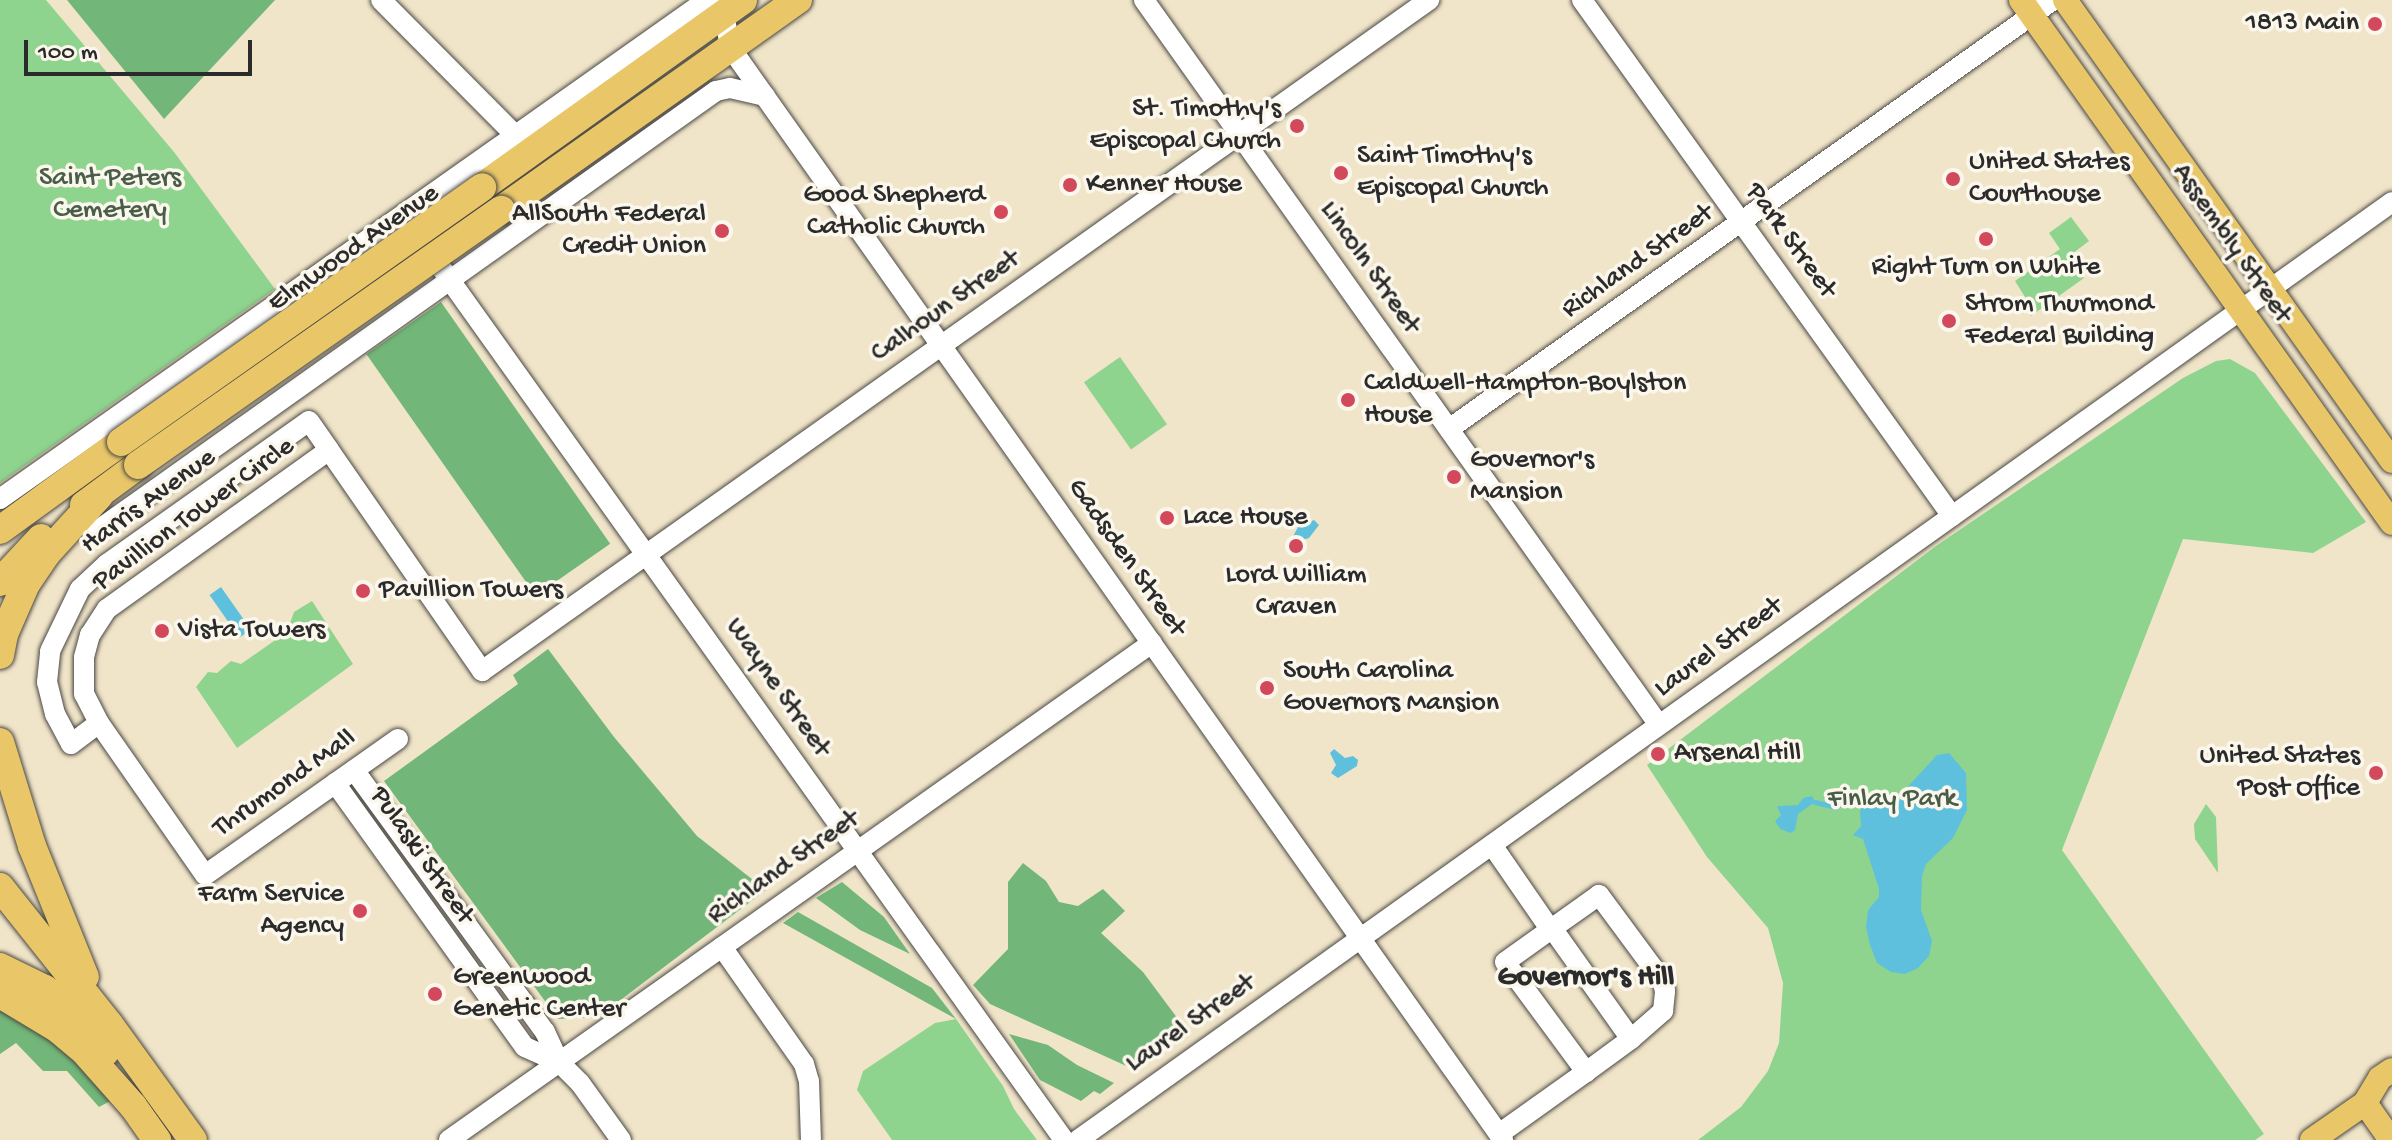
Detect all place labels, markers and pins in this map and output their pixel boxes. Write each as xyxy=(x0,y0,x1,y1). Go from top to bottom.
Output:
place label: 1813 Main xyxy=(2246,7,2359,41)
marker: 1813 Main xyxy=(2366,15,2384,33)
place label: St. Timothy's Episcopal Church xyxy=(1089,93,1281,159)
marker: St. Timothy's Episcopal Church xyxy=(1288,117,1306,135)
place label: Saint Timothy's Episcopal Church xyxy=(1357,140,1549,206)
place label: United States Courthouse xyxy=(1969,146,2130,212)
marker: Saint Timothy's Episcopal Church xyxy=(1332,164,1350,182)
place label: Kenner House xyxy=(1086,168,1242,202)
marker: United States Courthouse xyxy=(1944,170,1962,188)
marker: Kenner House xyxy=(1061,176,1079,194)
place label: Good Shepherd Catholic Church xyxy=(803,179,985,245)
place label: AllSouth Federal Credit Union xyxy=(512,198,706,264)
marker: Good Shepherd Catholic Church xyxy=(992,203,1010,221)
marker: AllSouth Federal Credit Union xyxy=(713,222,731,240)
marker: Right Turn on White xyxy=(1977,230,1995,248)
place label: Right Turn on White xyxy=(1872,251,2100,285)
place label: Strom Thurmond Federal Building xyxy=(1965,288,2154,354)
marker: Strom Thurmond Federal Building xyxy=(1940,312,1958,330)
place label: Caldwell-Hampton-Boylston House xyxy=(1364,367,1686,433)
marker: Caldwell-Hampton-Boylston House xyxy=(1339,391,1357,409)
place label: Governor's Mansion xyxy=(1470,444,1594,510)
marker: Governor's Mansion xyxy=(1445,468,1463,486)
place label: Lace House xyxy=(1183,501,1308,535)
marker: Lace House xyxy=(1158,509,1176,527)
marker: Lord William Craven xyxy=(1287,537,1305,555)
place label: Lord William Craven xyxy=(1225,559,1367,625)
place label: Pavillion Towers xyxy=(379,574,563,608)
marker: Pavillion Towers xyxy=(354,582,372,600)
place label: Vista Towers xyxy=(178,614,325,648)
marker: Vista Towers xyxy=(153,622,171,640)
place label: South Carolina Governors Mansion xyxy=(1283,655,1499,721)
marker: South Carolina Governors Mansion xyxy=(1258,679,1276,697)
place label: Arsenal Hill xyxy=(1674,737,1801,771)
place label: United States Post Office xyxy=(2199,740,2360,806)
marker: Arsenal Hill xyxy=(1649,745,1667,763)
marker: United States Post Office xyxy=(2367,764,2385,782)
place label: Farm Service Agency xyxy=(198,878,344,944)
marker: Farm Service Agency xyxy=(351,902,369,920)
place label: Greenwood Genetic Center xyxy=(453,961,625,1027)
marker: Greenwood Genetic Center xyxy=(424,983,446,1005)

